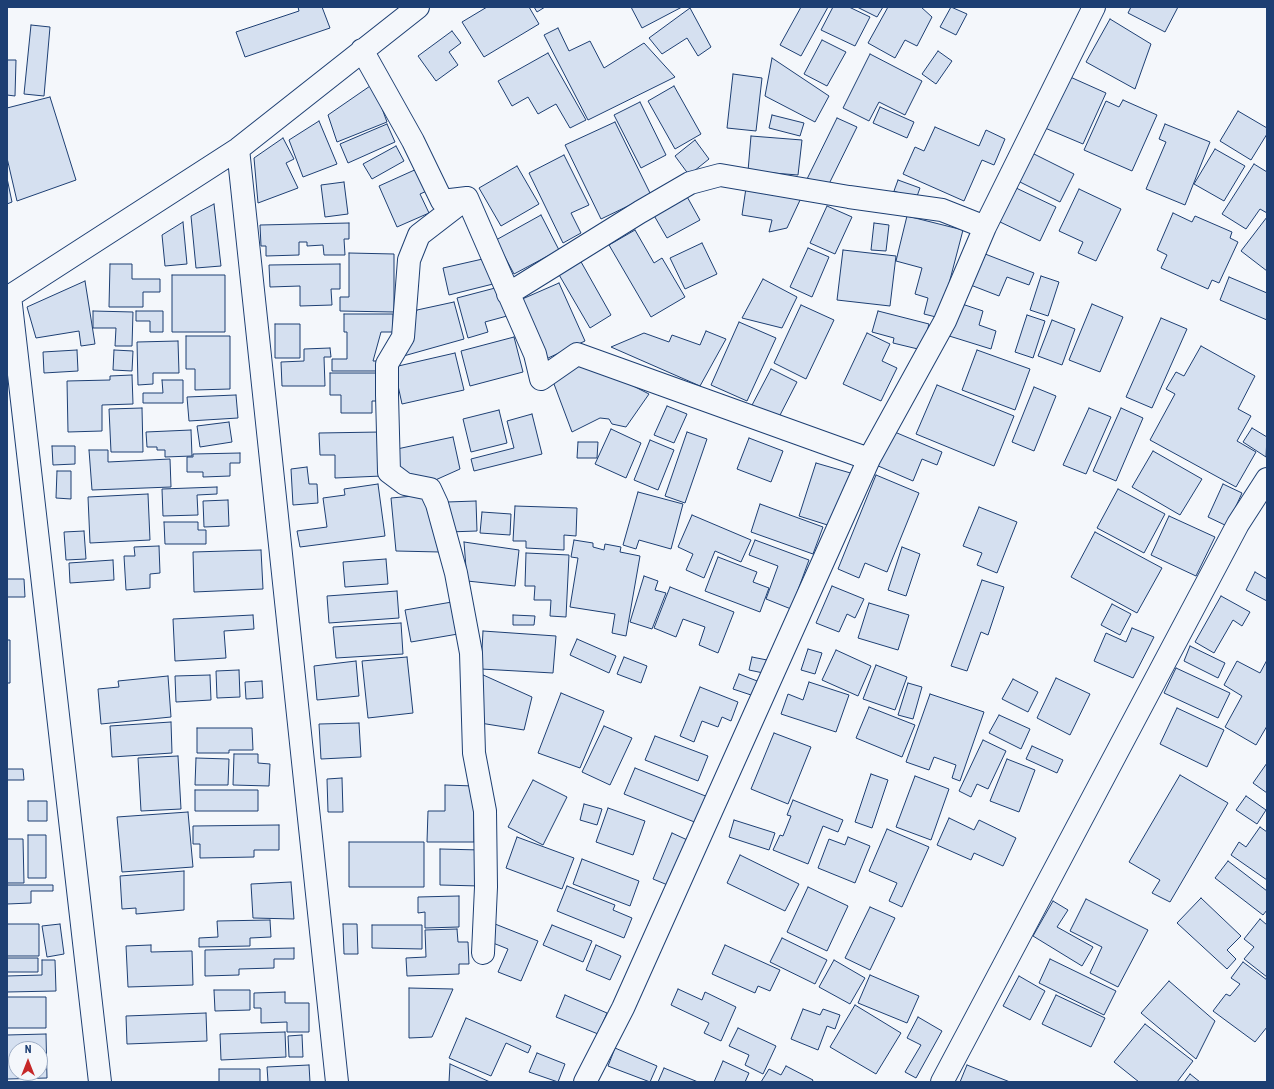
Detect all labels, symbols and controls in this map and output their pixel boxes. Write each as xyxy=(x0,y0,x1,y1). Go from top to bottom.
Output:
north arrow xyxy=(8,1041,48,1081)
text: N xyxy=(25,1043,31,1056)

